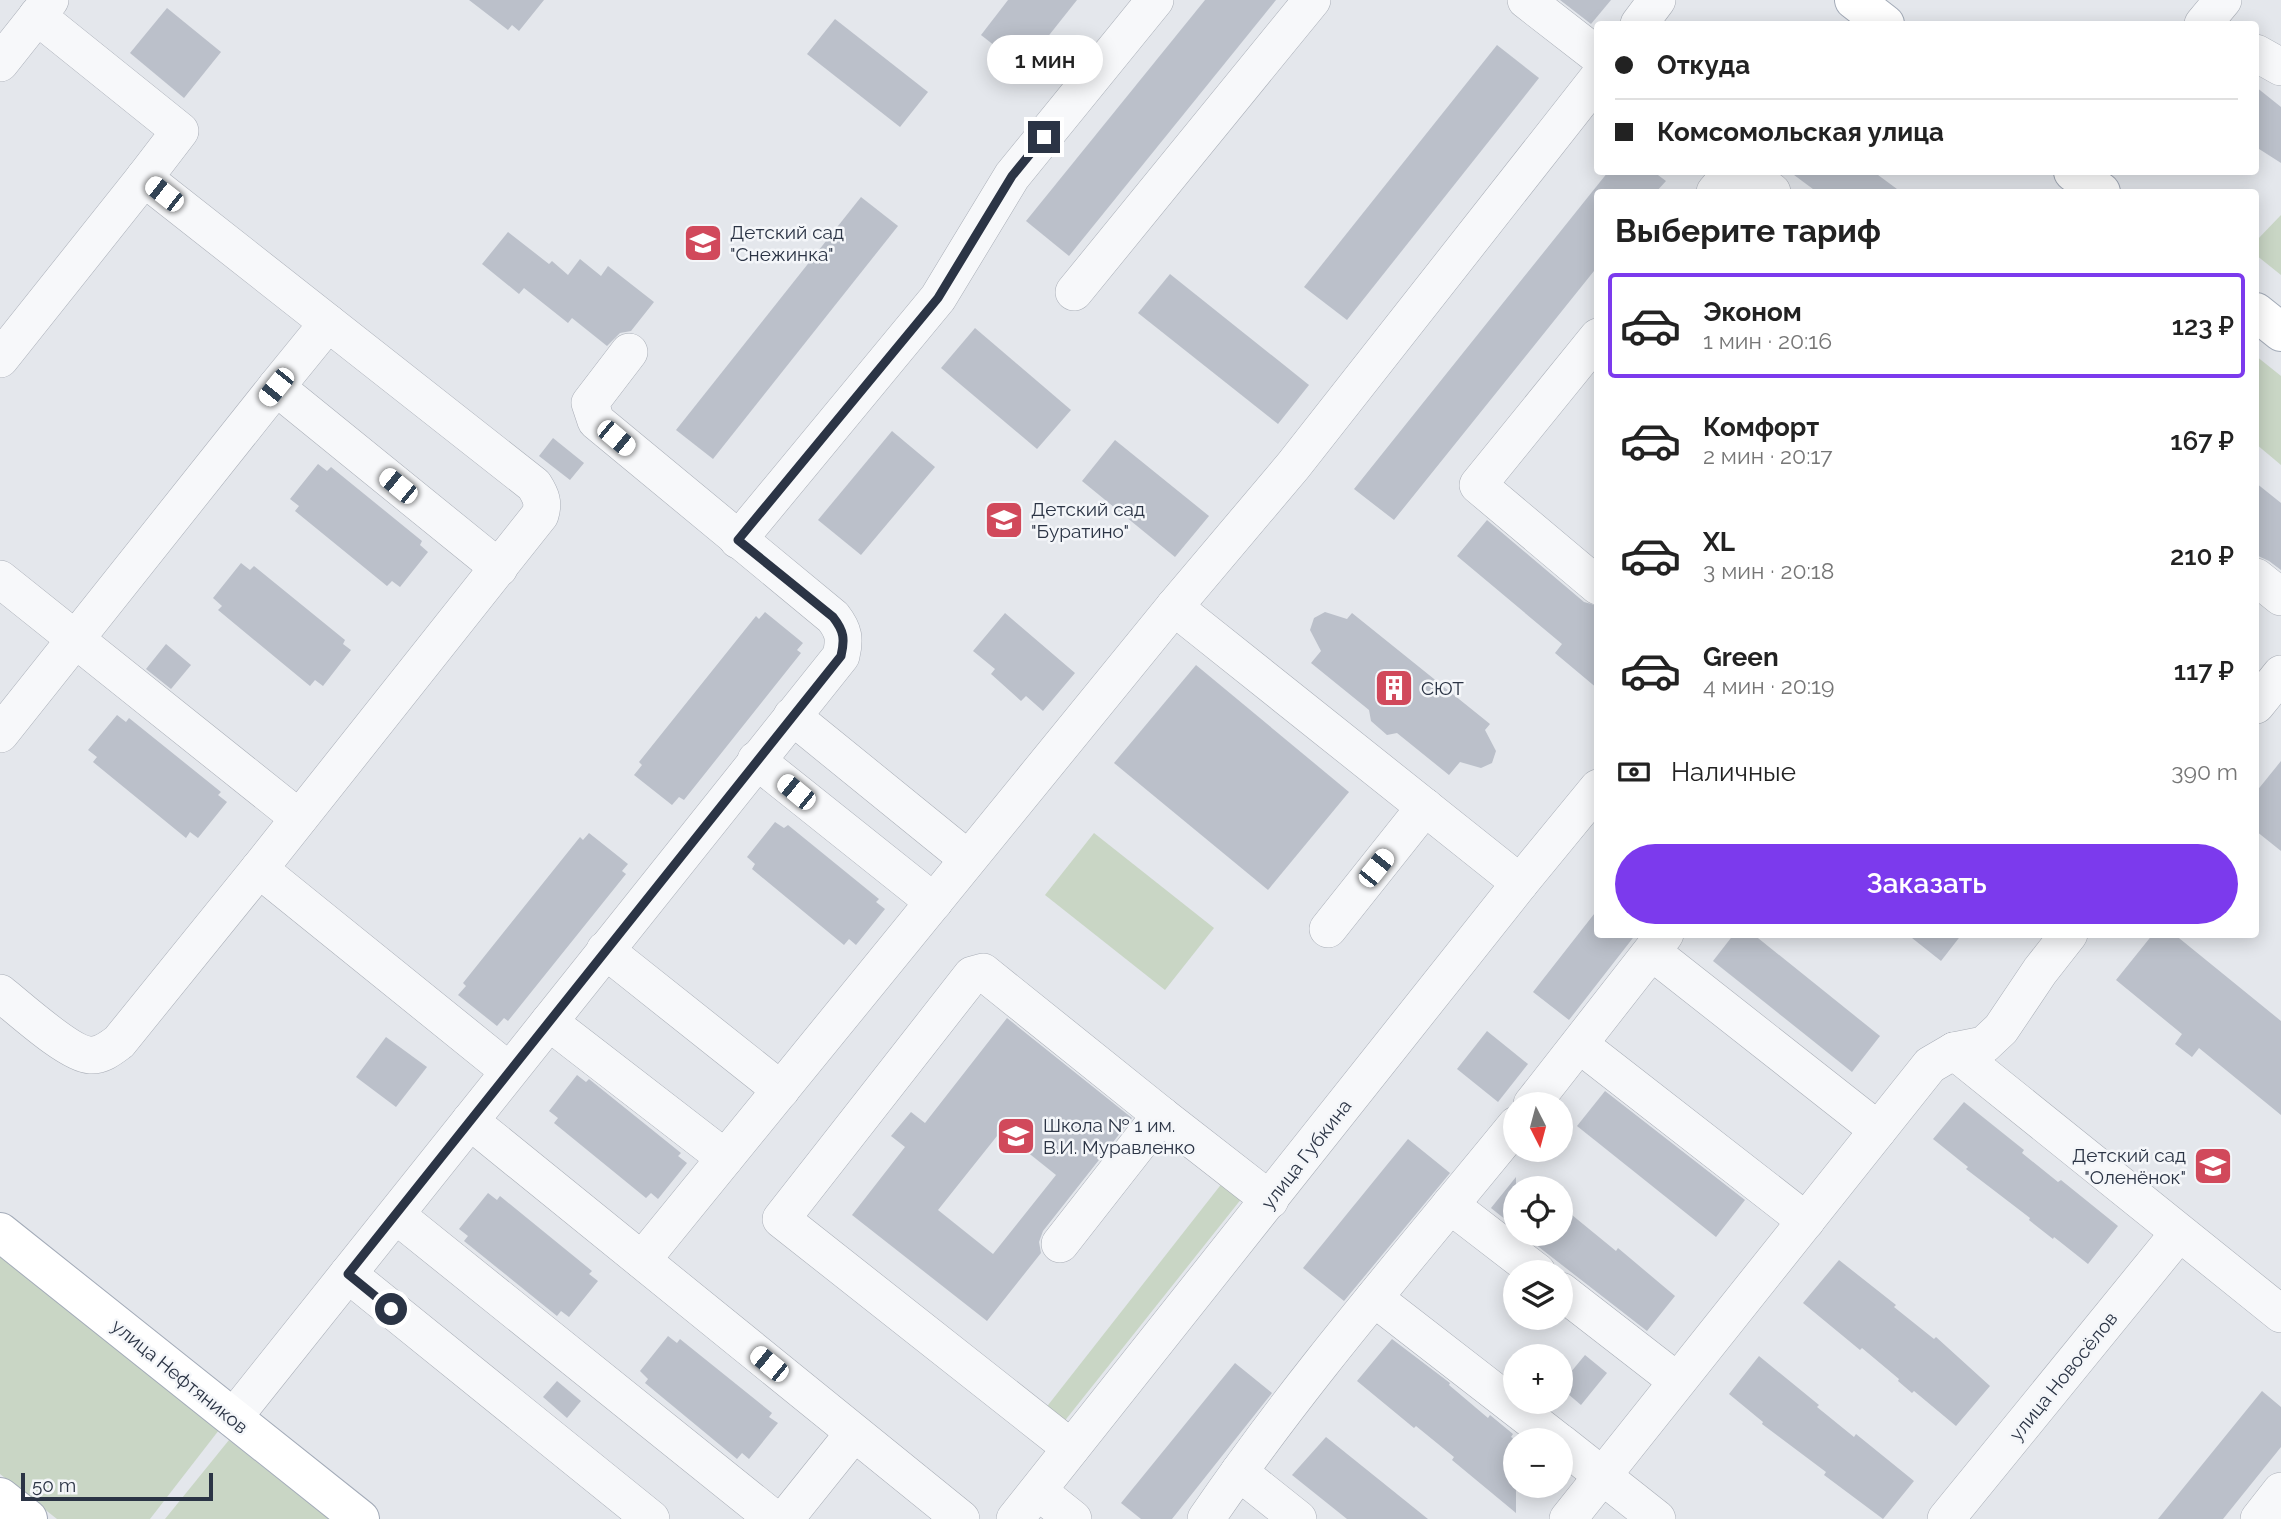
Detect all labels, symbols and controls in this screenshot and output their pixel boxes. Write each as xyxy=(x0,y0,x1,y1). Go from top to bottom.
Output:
callout: 1 мин xyxy=(986,36,1102,85)
text: 1 мин xyxy=(1015,46,1075,73)
text: Откуда xyxy=(1657,50,1750,80)
text: Комсомольская улица xyxy=(1657,117,1944,147)
route end xyxy=(1028,121,1060,153)
car xyxy=(141,173,188,215)
text: Выберите тариф xyxy=(1615,212,1881,249)
place label: Детский сад "Снежинка" xyxy=(730,221,844,265)
school or university icon: Детский сад "Снежинка" xyxy=(682,222,724,264)
icon: car xyxy=(1619,294,1682,357)
text: Эконом xyxy=(1703,297,1802,327)
text: 123 ₽ xyxy=(2172,311,2234,341)
text: 1 мин · 20:16 xyxy=(1703,327,1832,354)
car xyxy=(255,364,298,410)
icon: car xyxy=(1619,409,1682,472)
text: Комфорт xyxy=(1703,412,1819,442)
car xyxy=(594,416,639,460)
text: 167 ₽ xyxy=(2170,426,2234,456)
text: 2 мин · 20:17 xyxy=(1703,442,1833,469)
car xyxy=(376,465,421,507)
place label: Детский сад "Буратино" xyxy=(1031,498,1145,542)
school or university icon: Детский сад "Буратино" xyxy=(983,499,1025,541)
icon: car xyxy=(1619,524,1682,587)
text: XL xyxy=(1703,527,1735,557)
text: 210 ₽ xyxy=(2170,541,2234,571)
text: 3 мин · 20:18 xyxy=(1703,557,1834,584)
icon: car xyxy=(1619,639,1682,702)
text: Green xyxy=(1703,642,1779,672)
text: 117 ₽ xyxy=(2174,656,2234,686)
building icon: СЮТ xyxy=(1373,667,1415,709)
text: 4 мин · 20:19 xyxy=(1703,672,1834,699)
place label: СЮТ xyxy=(1421,677,1464,699)
icon: cash xyxy=(1615,753,1653,791)
text: Наличные xyxy=(1671,757,1796,787)
text: 390 m xyxy=(2171,758,2238,785)
car xyxy=(774,771,819,813)
button: Заказать xyxy=(1615,844,2238,924)
car xyxy=(1355,845,1398,891)
north arrow xyxy=(1503,1092,1573,1162)
map controls xyxy=(1503,1092,1573,1498)
street label: улица Губкина xyxy=(1256,1095,1356,1213)
place label: Школа № 1 им. В.И. Муравленко xyxy=(1043,1114,1195,1158)
school or university icon: Школа № 1 им. В.И. Муравленко xyxy=(995,1115,1037,1157)
place label: Детский сад "Оленёнок" xyxy=(2072,1144,2186,1188)
school or university icon: Детский сад "Оленёнок" xyxy=(2192,1145,2234,1187)
button: locate xyxy=(1503,1176,1573,1246)
button: layers xyxy=(1503,1260,1573,1330)
route start xyxy=(375,1293,407,1325)
street label: улица Новосёлов xyxy=(2004,1307,2122,1445)
street label: улица Нефтяников xyxy=(107,1314,253,1438)
car xyxy=(747,1343,792,1385)
button: + xyxy=(1503,1344,1573,1414)
button: − xyxy=(1503,1428,1573,1498)
scale bar xyxy=(21,1470,214,1502)
text: 50 m xyxy=(32,1474,76,1496)

